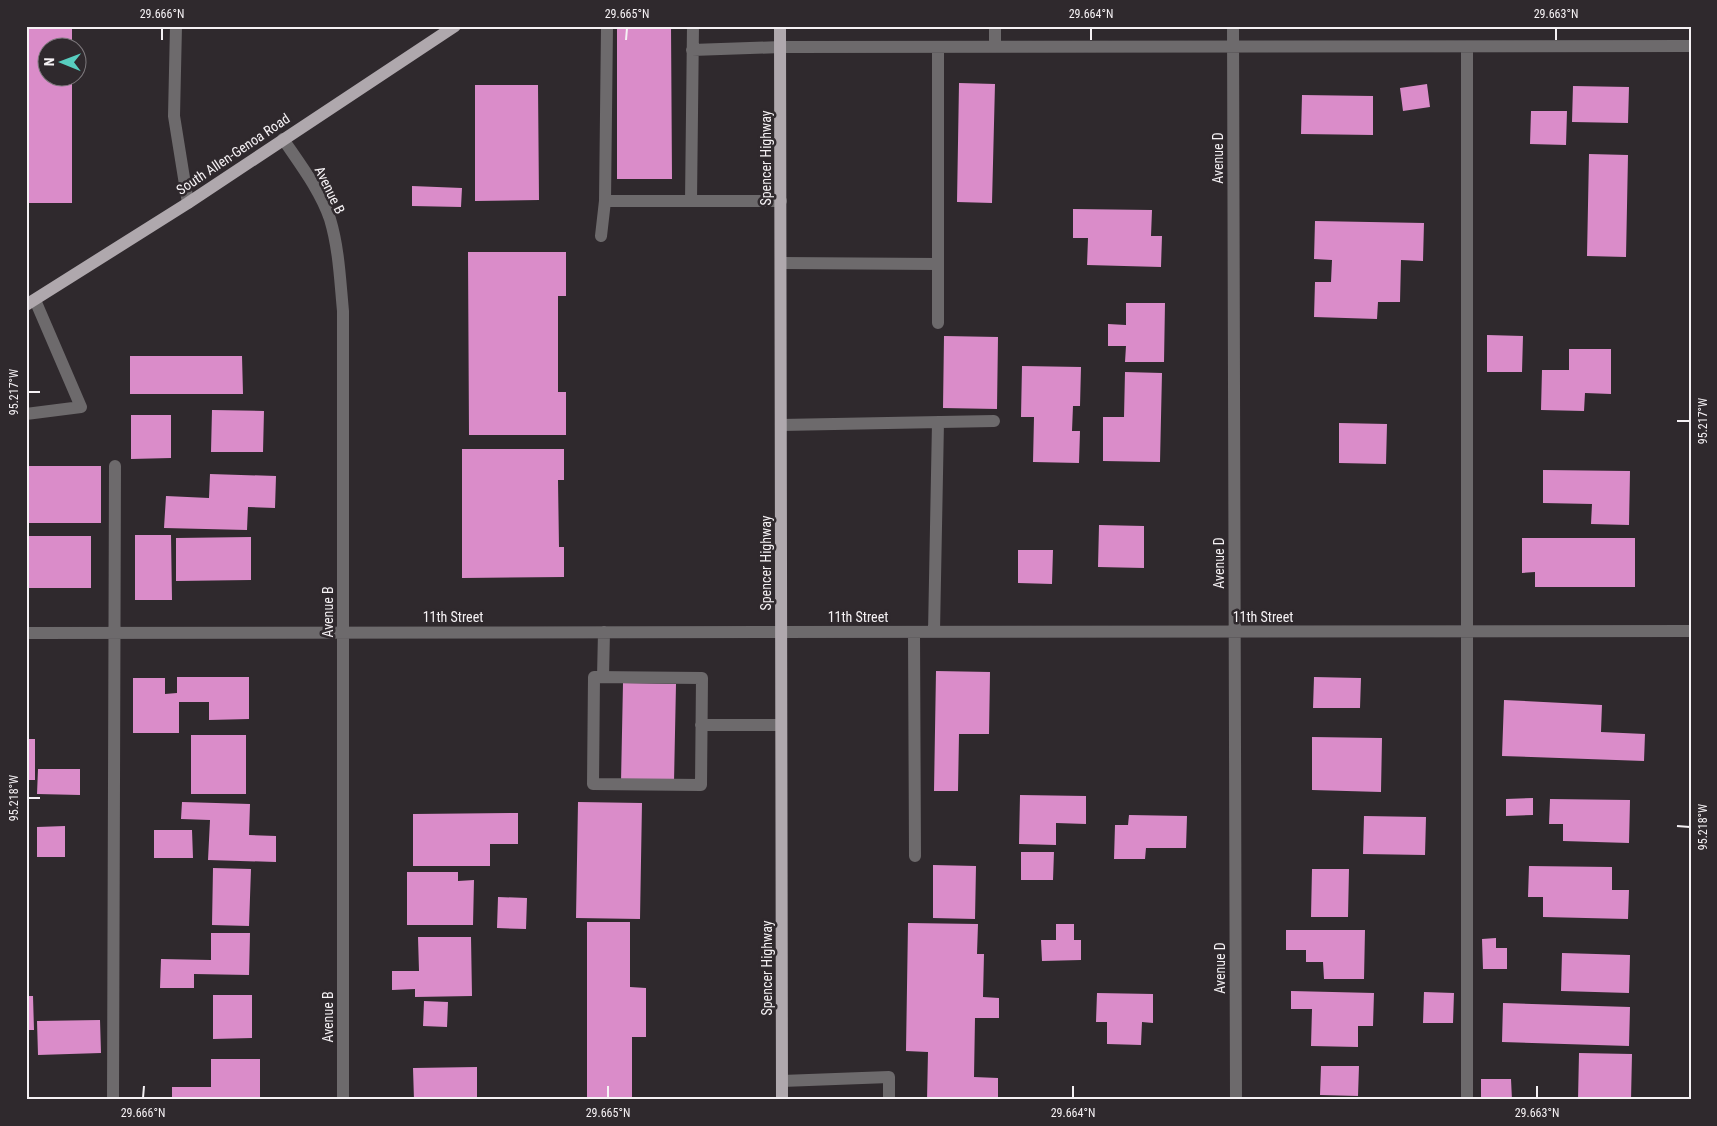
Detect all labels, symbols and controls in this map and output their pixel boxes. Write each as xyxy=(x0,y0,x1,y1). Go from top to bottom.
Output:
text: 29.666°N xyxy=(140,7,184,21)
text: 29.665°N xyxy=(605,7,649,21)
text: 29.664°N xyxy=(1069,7,1113,21)
text: 29.663°N xyxy=(1534,7,1578,21)
north arrow xyxy=(38,38,88,88)
text: N xyxy=(41,57,57,66)
street label: South Allen-Genoa Road xyxy=(173,110,293,198)
street label: Spencer Highway xyxy=(758,110,774,206)
street label: Avenue D xyxy=(1210,132,1226,184)
street label: Avenue B xyxy=(312,163,348,217)
text: 95.217°W xyxy=(7,369,21,415)
text: 95.217°W xyxy=(1696,398,1710,444)
street label: Spencer Highway xyxy=(758,515,774,611)
street label: Avenue D xyxy=(1211,537,1227,589)
street label: Avenue B xyxy=(320,586,336,638)
street label: 11th Street xyxy=(423,609,483,625)
street label: 11th Street xyxy=(828,609,888,625)
street label: 11th Street xyxy=(1233,609,1293,625)
text: 95.218°W xyxy=(7,775,21,821)
text: 95.218°W xyxy=(1696,804,1710,850)
street label: Spencer Highway xyxy=(759,920,775,1016)
street label: Avenue D xyxy=(1212,942,1228,994)
street label: Avenue B xyxy=(320,991,336,1043)
text: 29.666°N xyxy=(121,1106,165,1120)
text: 29.665°N xyxy=(586,1106,630,1120)
text: 29.664°N xyxy=(1051,1106,1095,1120)
text: 29.663°N xyxy=(1515,1106,1559,1120)

